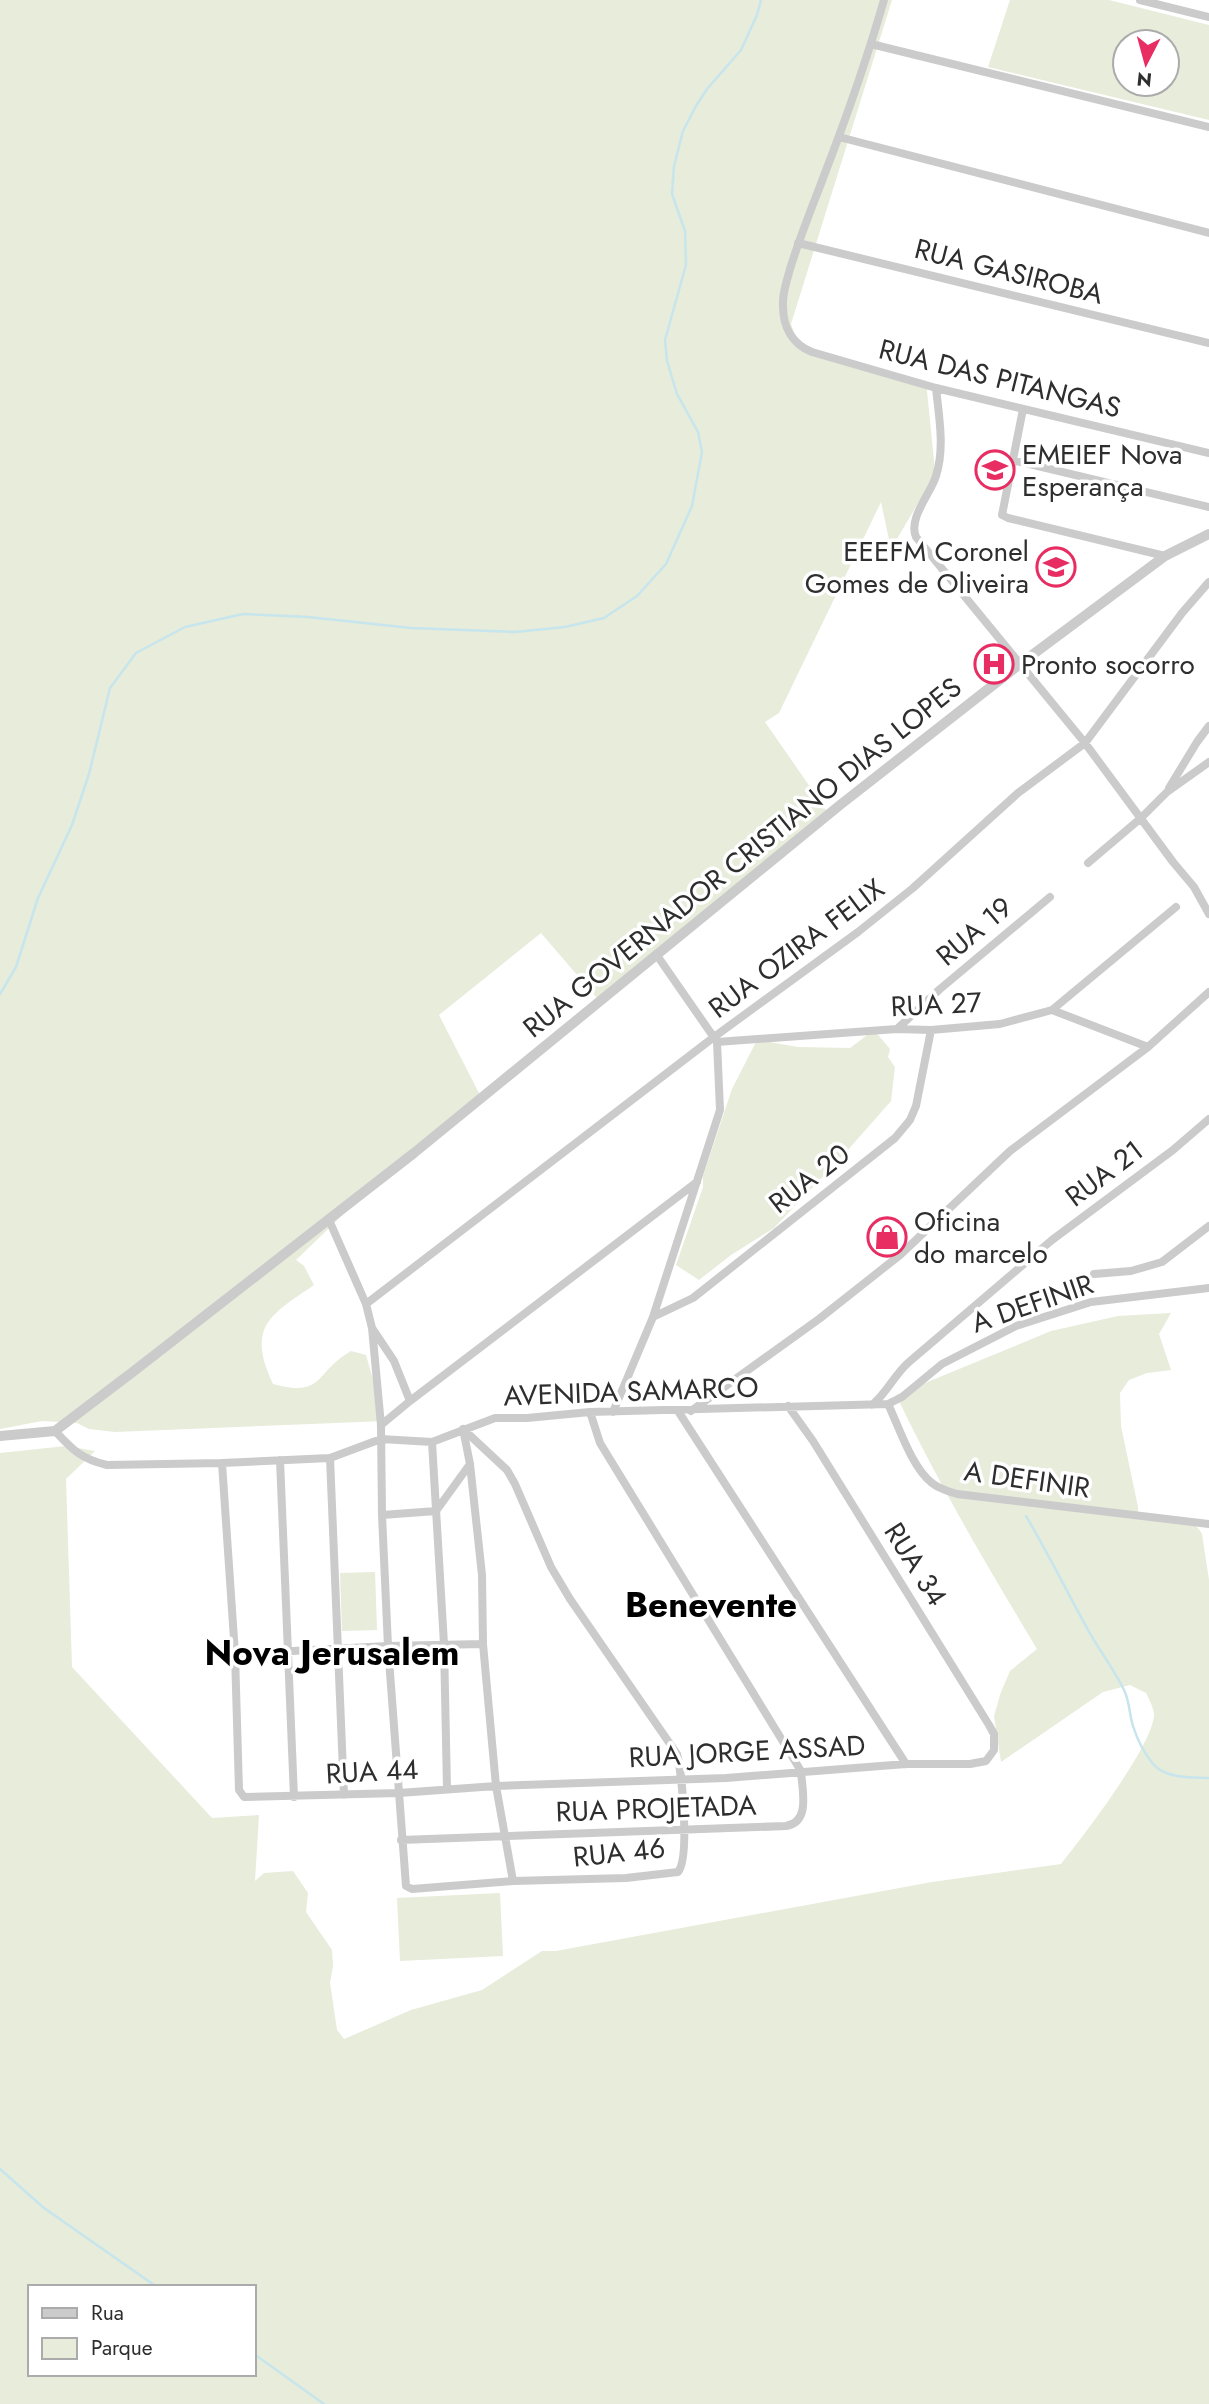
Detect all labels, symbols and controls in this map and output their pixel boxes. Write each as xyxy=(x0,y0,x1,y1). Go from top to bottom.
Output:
north arrow xyxy=(1111,28,1181,98)
text: N xyxy=(1135,65,1153,94)
street label: RUA GASIROBA xyxy=(910,228,1108,315)
street label: RUA DAS PITANGAS xyxy=(875,329,1125,428)
place label: EMEIEF Nova Esperança xyxy=(1022,434,1183,507)
school or university icon: EMEIEF Nova Esperança xyxy=(974,449,1016,491)
place label: EEEFM Coronel Gomes de Oliveira xyxy=(805,531,1029,604)
school or university icon: EEEFM Coronel Gomes de Oliveira xyxy=(1035,546,1077,588)
hospital icon: Pronto socorro xyxy=(973,643,1015,685)
place label: Pronto socorro xyxy=(1021,644,1195,685)
street label: RUA GOVERNADOR CRISTIANO DIAS LOPES xyxy=(514,667,970,1048)
street label: RUA OZIRA FELIX xyxy=(700,868,893,1028)
street label: RUA 19 xyxy=(927,887,1022,976)
street label: RUA 27 xyxy=(890,982,983,1027)
street label: RUA 21 xyxy=(1057,1130,1152,1216)
street label: RUA 20 xyxy=(760,1134,859,1223)
place label: Oficina do marcelo xyxy=(914,1201,1048,1274)
shop icon: Oficina do marcelo xyxy=(866,1216,908,1258)
street label: A DEFINIR xyxy=(966,1263,1099,1343)
street label: AVENIDA SAMARCO xyxy=(503,1367,759,1416)
street label: A DEFINIR xyxy=(961,1450,1093,1509)
street label: RUA 34 xyxy=(874,1515,957,1614)
district label: Benevente xyxy=(625,1580,797,1630)
district label: Nova Jerusalem xyxy=(205,1628,459,1678)
street label: RUA JORGE ASSAD xyxy=(628,1725,866,1778)
street label: RUA 44 xyxy=(325,1749,419,1794)
street label: RUA PROJETADA xyxy=(555,1784,758,1832)
street label: RUA 46 xyxy=(571,1827,667,1878)
legend xyxy=(28,2285,256,2376)
text: Rua xyxy=(91,2298,124,2328)
text: Parque xyxy=(91,2333,153,2363)

